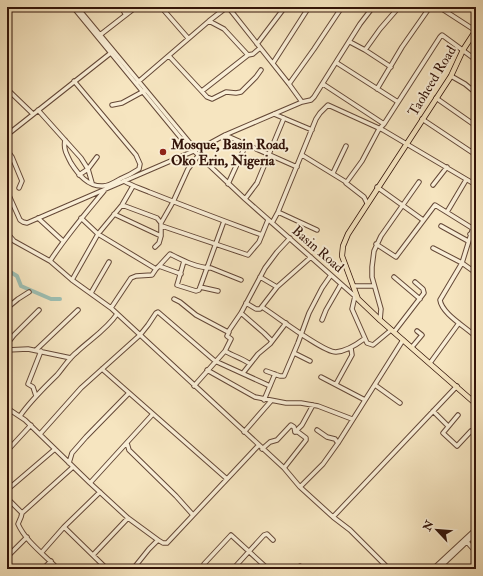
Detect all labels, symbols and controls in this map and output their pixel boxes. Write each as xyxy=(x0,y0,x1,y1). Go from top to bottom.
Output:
street label: Taoheed Road xyxy=(404,42,460,119)
place label: Mosque, Basin Road, Oko Erin, Nigeria xyxy=(170,136,289,170)
marker: Mosque, Basin Road, Oko Erin, Nigeria xyxy=(158,147,168,157)
street label: Basin Road xyxy=(289,222,347,276)
north arrow xyxy=(417,510,457,550)
text: N xyxy=(420,518,437,534)

